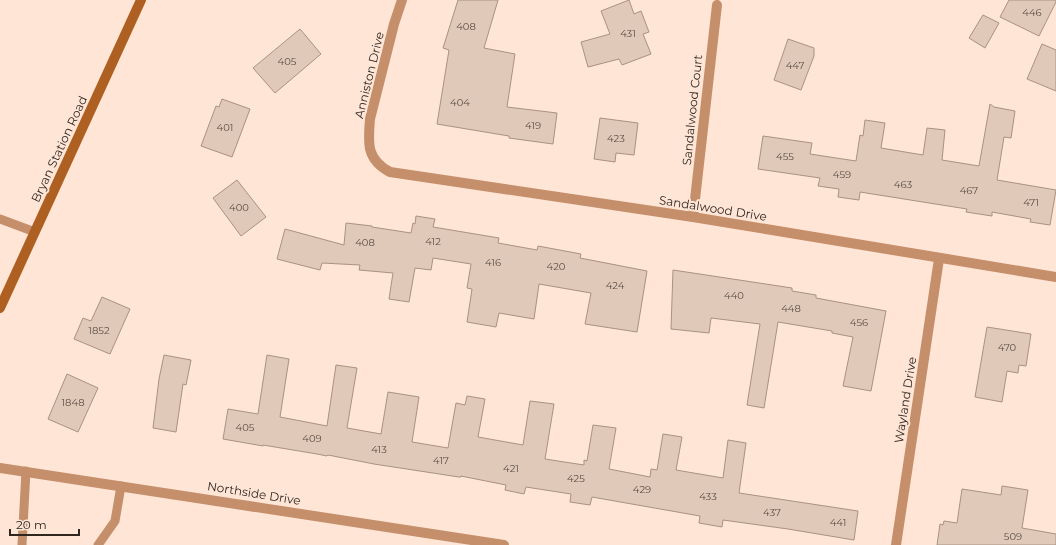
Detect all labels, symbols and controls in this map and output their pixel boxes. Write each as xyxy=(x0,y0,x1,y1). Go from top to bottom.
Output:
house number: 446 xyxy=(1022,6,1042,19)
house number: 408 xyxy=(456,20,476,33)
house number: 431 xyxy=(620,27,636,40)
street label: Anniston Drive xyxy=(351,30,387,120)
street label: Sandalwood Court xyxy=(679,54,705,166)
house number: 405 xyxy=(278,55,297,68)
house number: 447 xyxy=(786,59,804,72)
street label: Bryan Station Road xyxy=(28,93,90,205)
house number: 404 xyxy=(450,96,470,109)
house number: 419 xyxy=(525,119,541,132)
house number: 401 xyxy=(217,121,233,134)
house number: 423 xyxy=(607,132,625,145)
house number: 455 xyxy=(776,150,794,163)
house number: 459 xyxy=(833,168,851,181)
house number: 463 xyxy=(894,178,913,191)
house number: 467 xyxy=(960,184,978,197)
street label: Sandalwood Drive xyxy=(658,192,768,224)
house number: 471 xyxy=(1023,196,1039,209)
house number: 400 xyxy=(229,201,249,214)
house number: 412 xyxy=(425,235,441,248)
house number: 408 xyxy=(355,236,375,249)
house number: 416 xyxy=(485,256,501,269)
house number: 420 xyxy=(547,260,566,273)
house number: 424 xyxy=(606,279,625,292)
house number: 440 xyxy=(724,289,744,302)
house number: 448 xyxy=(781,302,801,315)
house number: 456 xyxy=(850,316,868,329)
house number: 1852 xyxy=(88,324,110,337)
house number: 470 xyxy=(998,341,1017,354)
street label: Wayland Drive xyxy=(891,356,919,444)
house number: 1848 xyxy=(61,396,85,409)
house number: 405 xyxy=(236,421,255,434)
house number: 409 xyxy=(302,432,322,445)
house number: 413 xyxy=(371,443,387,456)
house number: 417 xyxy=(433,454,449,467)
house number: 421 xyxy=(503,462,519,475)
house number: 425 xyxy=(567,472,585,485)
street label: Northside Drive xyxy=(206,478,302,508)
house number: 429 xyxy=(633,483,651,496)
house number: 433 xyxy=(699,490,717,503)
house number: 437 xyxy=(763,506,781,519)
scale bar xyxy=(10,511,79,537)
house number: 441 xyxy=(830,516,846,529)
text: 20 m xyxy=(16,517,47,532)
house number: 509 xyxy=(1004,530,1022,543)

